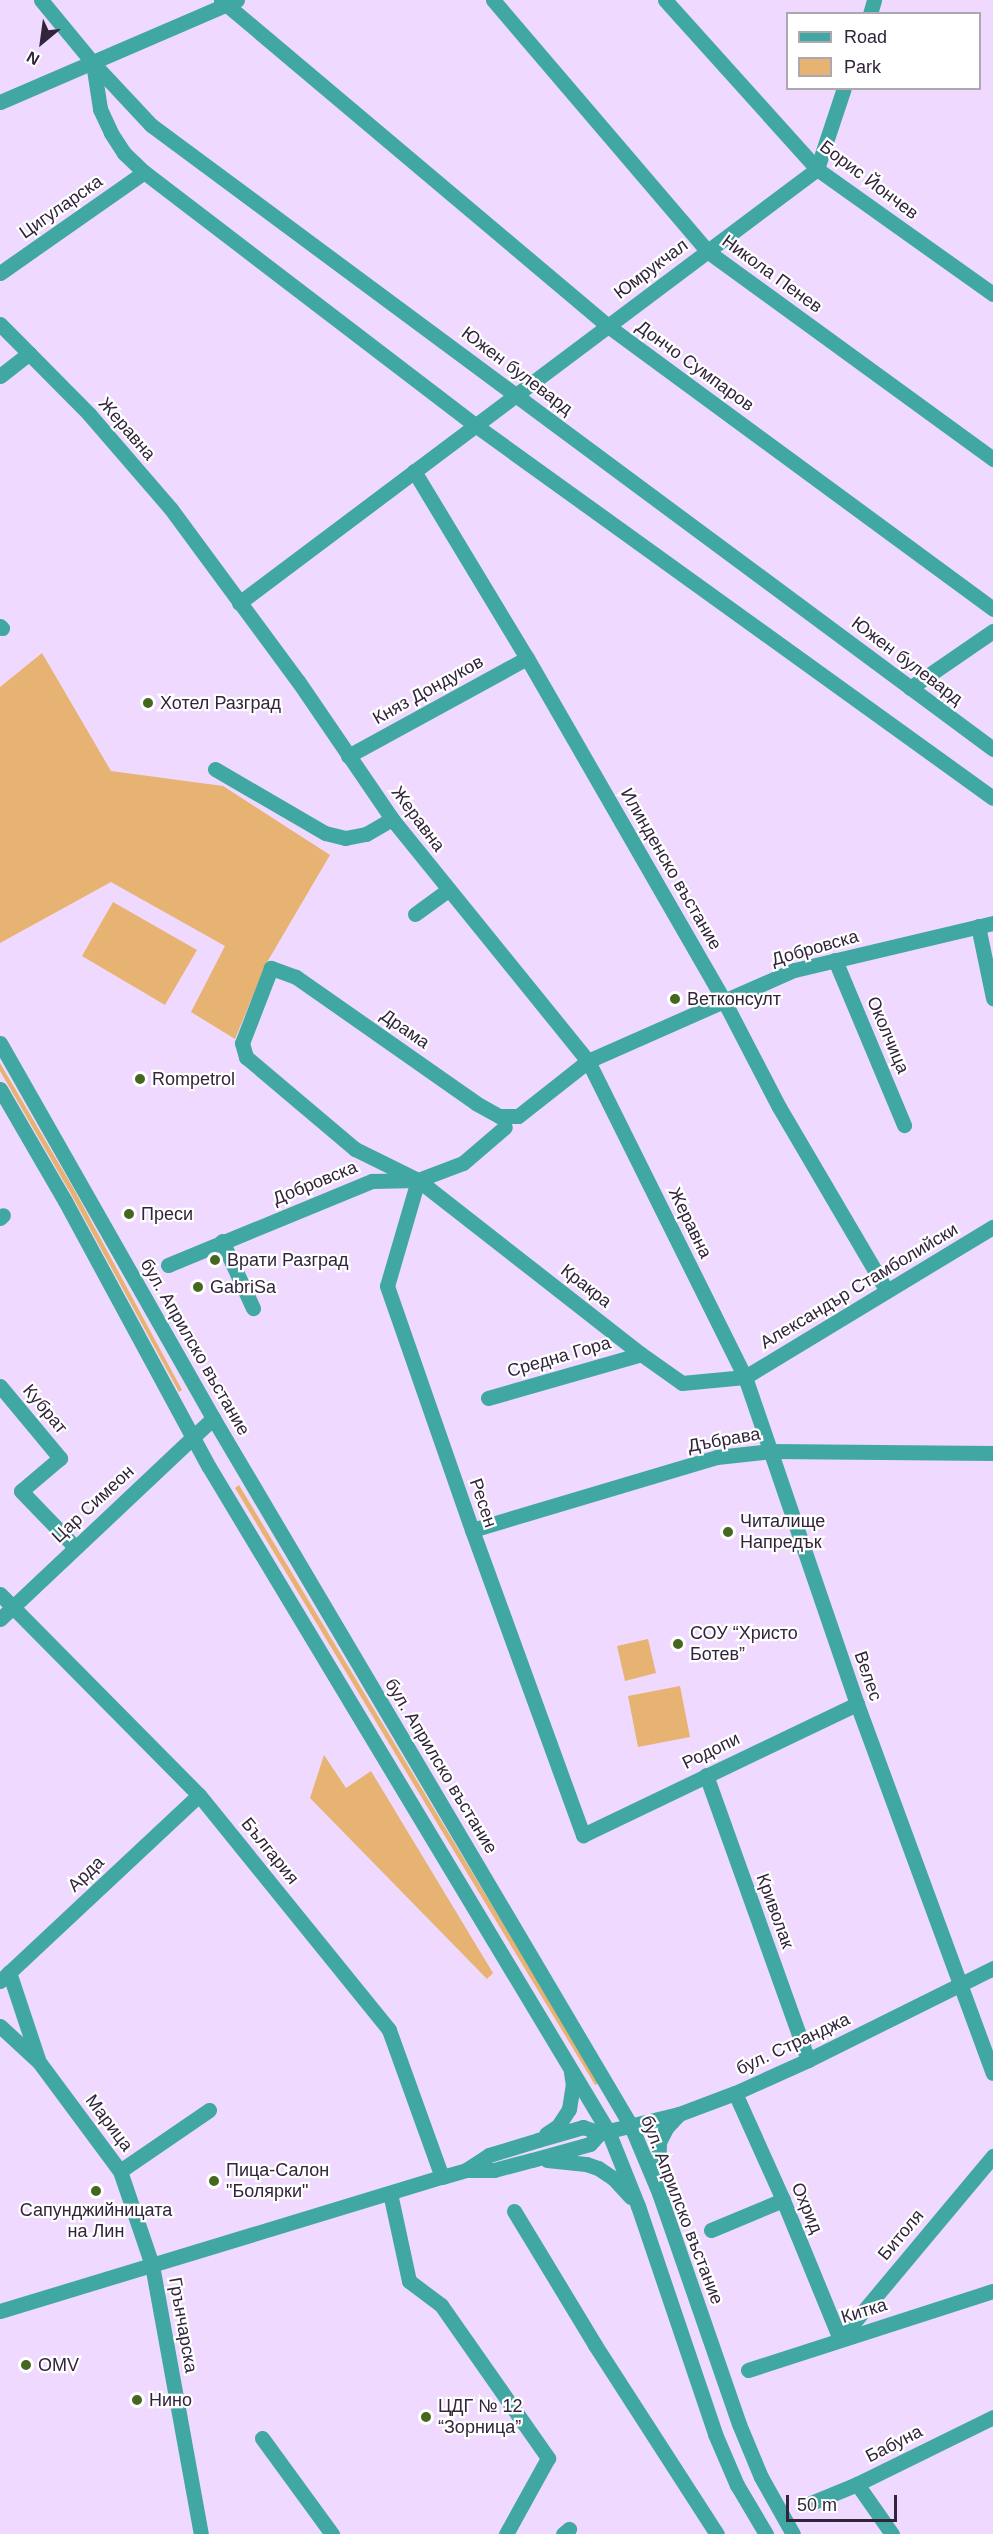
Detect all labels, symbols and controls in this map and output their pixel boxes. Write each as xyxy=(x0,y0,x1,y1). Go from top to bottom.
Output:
north arrow xyxy=(12,12,72,72)
legend xyxy=(786,12,981,90)
text: Road xyxy=(844,27,887,47)
text: N xyxy=(24,48,42,68)
text: Park xyxy=(844,57,881,77)
street label: Борис Йончев xyxy=(815,136,923,224)
street label: Цигуларска xyxy=(15,171,107,243)
street label: Никола Пенев xyxy=(718,230,826,318)
street label: Юмрукчал xyxy=(610,234,692,304)
street label: Дончо Сумпаров xyxy=(632,316,758,416)
street label: Южен булевард xyxy=(457,322,577,420)
street label: Жеравна xyxy=(94,393,160,465)
street label: Южен булевард xyxy=(847,612,967,710)
street label: Княз Дондуков xyxy=(369,651,487,729)
place label: Хотел Разград xyxy=(160,692,281,714)
marker: Хотел Разград xyxy=(141,696,155,710)
street label: Жеравна xyxy=(387,782,449,856)
street label: Илинденско въстание xyxy=(616,784,726,954)
street label: Добровска xyxy=(769,925,861,971)
place label: Ветконсулт xyxy=(687,988,781,1010)
marker: Ветконсулт xyxy=(668,992,682,1006)
street label: Околчица xyxy=(862,993,914,1077)
street label: Драма xyxy=(376,1004,434,1054)
place label: Rompetrol xyxy=(152,1068,235,1090)
marker: Rompetrol xyxy=(133,1072,147,1086)
street label: Добровска xyxy=(270,1156,360,1210)
street label: Жеравна xyxy=(664,1184,716,1262)
place label: Преси xyxy=(141,1203,193,1225)
marker: Преси xyxy=(122,1207,136,1221)
street label: Александър Стамболийски xyxy=(756,1218,962,1354)
place label: Врати Разград xyxy=(227,1249,348,1271)
marker: Врати Разград xyxy=(208,1253,222,1267)
street label: бул. Априлско въстание xyxy=(135,1255,255,1439)
street label: Кракра xyxy=(556,1260,616,1312)
place label: GabriSa xyxy=(210,1276,276,1298)
marker: GabriSa xyxy=(191,1280,205,1294)
street label: Средна Гора xyxy=(505,1332,613,1382)
street label: Кубрат xyxy=(18,1380,72,1438)
street label: Дъбрава xyxy=(686,1423,762,1457)
street label: Цар Симеон xyxy=(48,1461,138,1547)
street label: Ресен xyxy=(465,1476,501,1530)
place label: Читалище Напредък xyxy=(740,1511,825,1553)
marker: Читалище Напредък xyxy=(721,1525,735,1539)
place label: СОУ “Христо Ботев” xyxy=(690,1623,798,1666)
marker: СОУ “Христо Ботев” xyxy=(671,1637,685,1651)
street label: Велес xyxy=(849,1648,887,1704)
street label: бул. Априлско въстание xyxy=(380,1674,502,1858)
street label: Родопи xyxy=(679,1728,743,1774)
street label: България xyxy=(237,1813,303,1889)
street label: Арда xyxy=(63,1852,109,1896)
street label: Криволак xyxy=(752,1871,798,1951)
street label: бул. Странджа xyxy=(733,2008,853,2080)
street label: Марица xyxy=(81,2090,137,2156)
street label: бул. Априлско въстание xyxy=(636,2112,728,2308)
place label: Пица-Салон "Болярки" xyxy=(226,2160,329,2202)
marker: Пица-Салон "Болярки" xyxy=(207,2174,221,2188)
street label: Охрид xyxy=(787,2179,827,2237)
marker: Сапунджийницата на Лин xyxy=(89,2184,103,2198)
place label: Сапунджийницата на Лин xyxy=(20,2200,172,2242)
street label: Битоля xyxy=(874,2205,928,2265)
street label: Грънчарска xyxy=(164,2276,202,2374)
street label: Китка xyxy=(838,2294,890,2328)
place label: OMV xyxy=(38,2354,79,2376)
marker: OMV xyxy=(19,2358,33,2372)
place label: Нино xyxy=(149,2389,192,2411)
marker: Нино xyxy=(130,2393,144,2407)
place label: ЦДГ № 12 “Зорница” xyxy=(438,2396,523,2438)
marker: ЦДГ № 12 “Зорница” xyxy=(419,2410,433,2424)
street label: Бабуна xyxy=(862,2421,926,2467)
scale bar xyxy=(789,2483,900,2521)
text: 50 m xyxy=(797,2495,837,2515)

